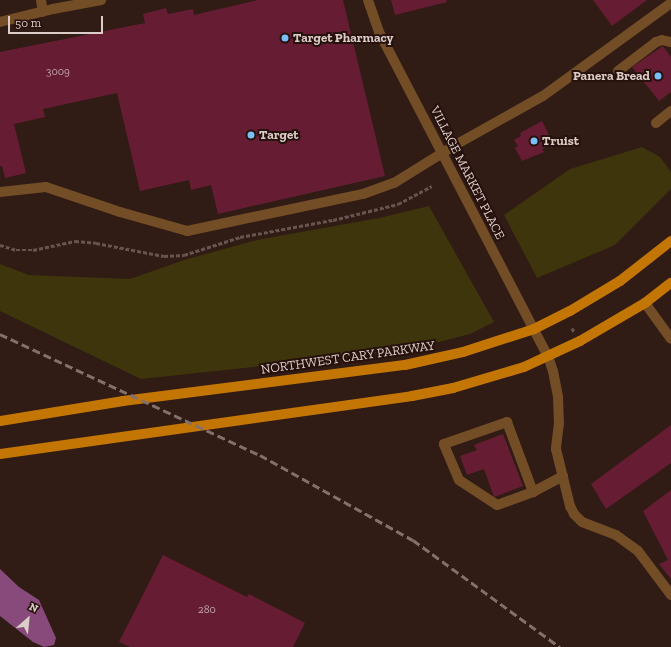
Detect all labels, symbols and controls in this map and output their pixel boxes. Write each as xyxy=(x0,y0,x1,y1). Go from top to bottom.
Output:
scale bar xyxy=(10,8,105,34)
text: 50 m xyxy=(15,16,41,30)
place label: Target Pharmacy xyxy=(293,30,393,46)
marker: Target Pharmacy xyxy=(280,33,290,43)
house number: 3009 xyxy=(46,65,70,79)
place label: Panera Bread xyxy=(573,68,650,84)
marker: Panera Bread xyxy=(653,71,663,81)
street label: VILLAGE MARKET PLACE xyxy=(426,104,508,242)
place label: Target xyxy=(259,127,298,143)
marker: Target xyxy=(246,130,256,140)
place label: Truist xyxy=(542,133,579,149)
marker: Truist xyxy=(529,136,539,146)
street label: NORTHWEST CARY PARKWAY xyxy=(260,338,436,378)
north arrow xyxy=(8,599,48,639)
text: N xyxy=(27,600,40,616)
house number: 280 xyxy=(198,603,216,617)

